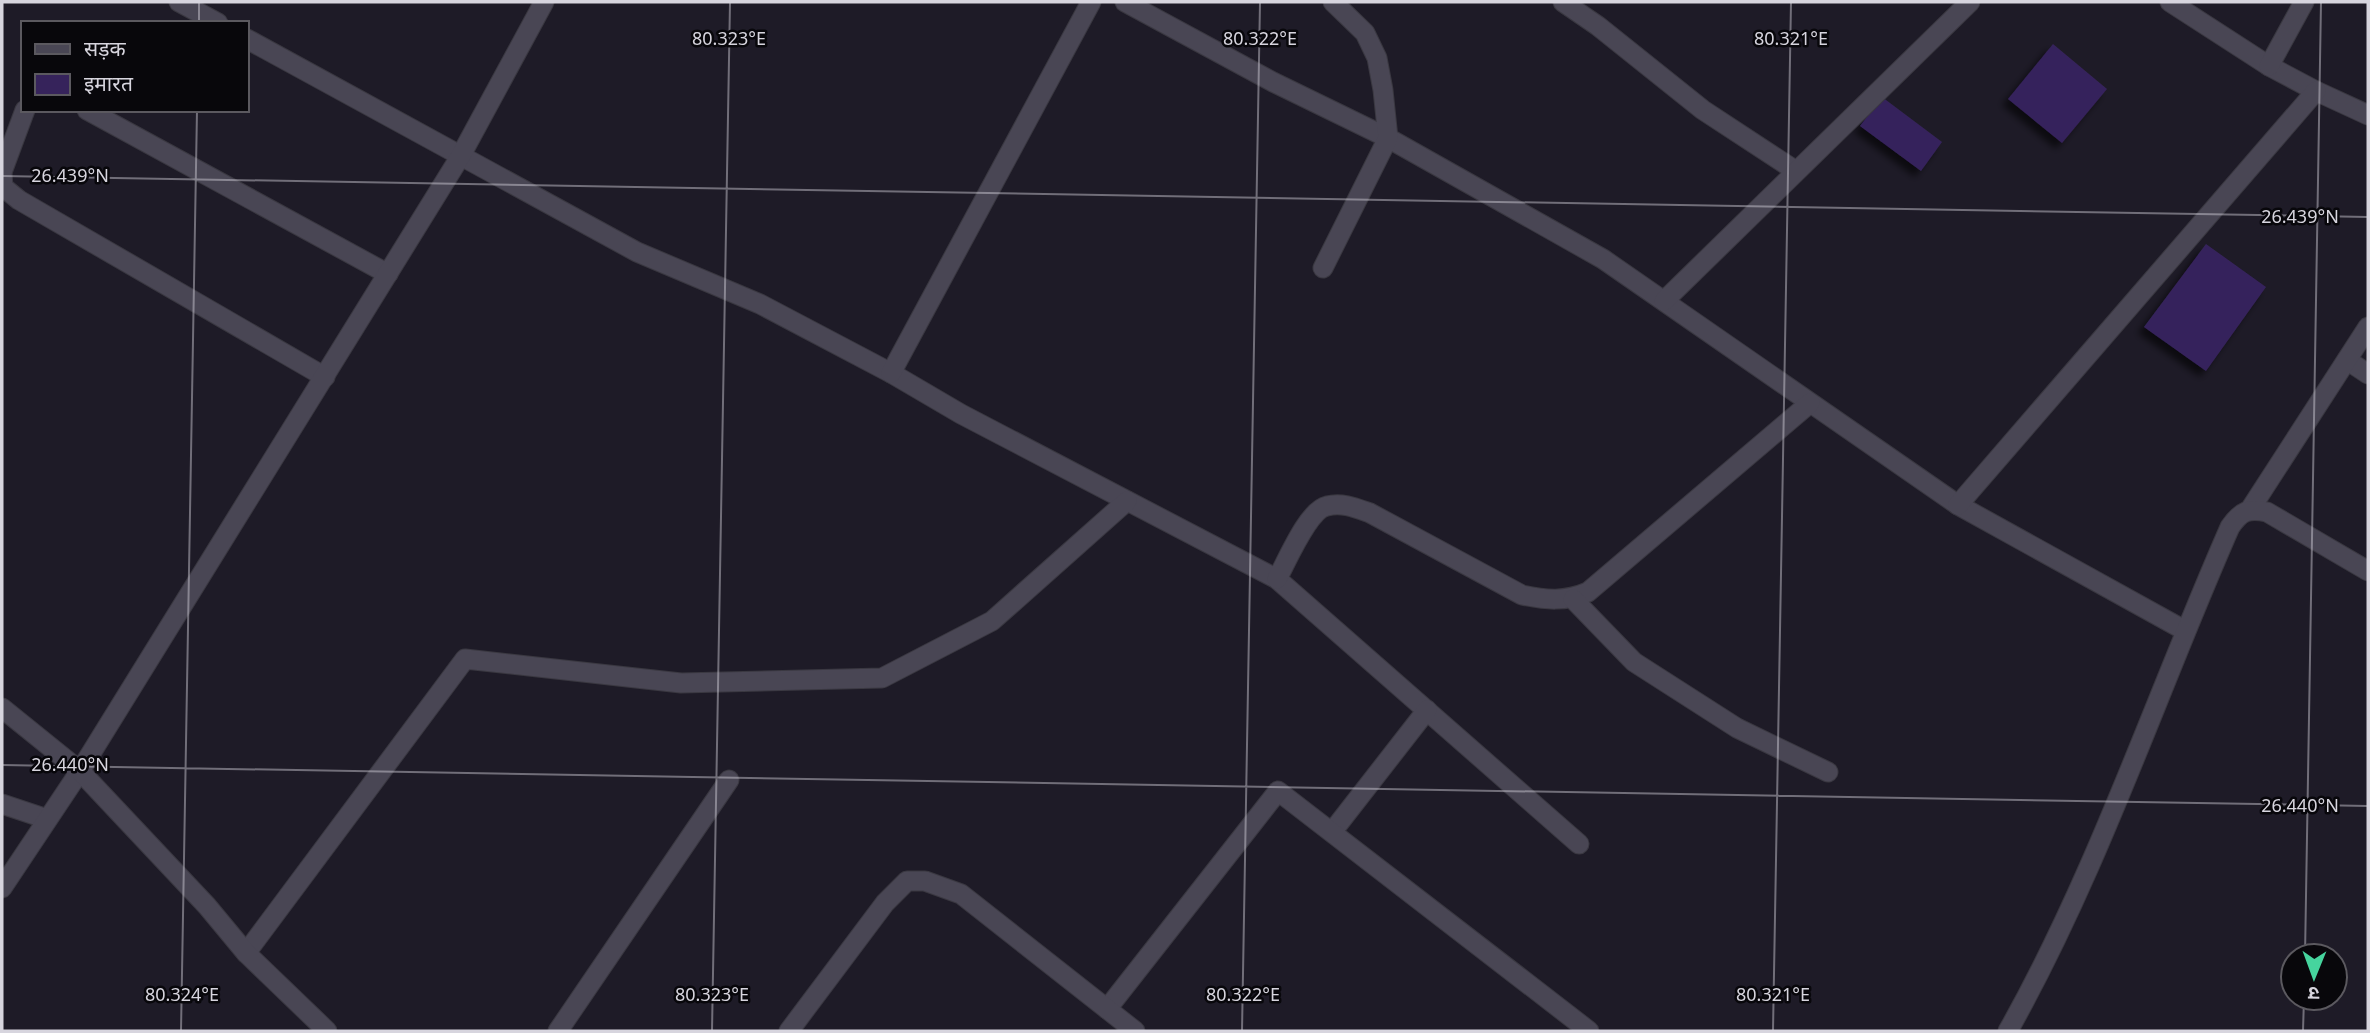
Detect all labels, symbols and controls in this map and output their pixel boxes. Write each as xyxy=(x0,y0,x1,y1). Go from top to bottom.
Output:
legend xyxy=(21,21,248,112)
text: 80.323°E xyxy=(692,26,766,50)
text: 80.322°E xyxy=(1223,26,1297,50)
text: 80.321°E xyxy=(1754,26,1828,50)
text: सड़क xyxy=(84,34,126,62)
text: इमारत xyxy=(84,69,134,97)
text: 26.439°N xyxy=(31,163,109,187)
text: 26.439°N xyxy=(2261,204,2339,228)
text: 26.440°N xyxy=(31,752,109,776)
text: 26.440°N xyxy=(2261,793,2339,817)
north arrow xyxy=(2279,942,2349,1012)
text: उ xyxy=(2307,981,2319,1007)
text: 80.324°E xyxy=(145,982,219,1006)
text: 80.323°E xyxy=(675,982,749,1006)
text: 80.322°E xyxy=(1206,982,1280,1006)
text: 80.321°E xyxy=(1736,982,1810,1006)

